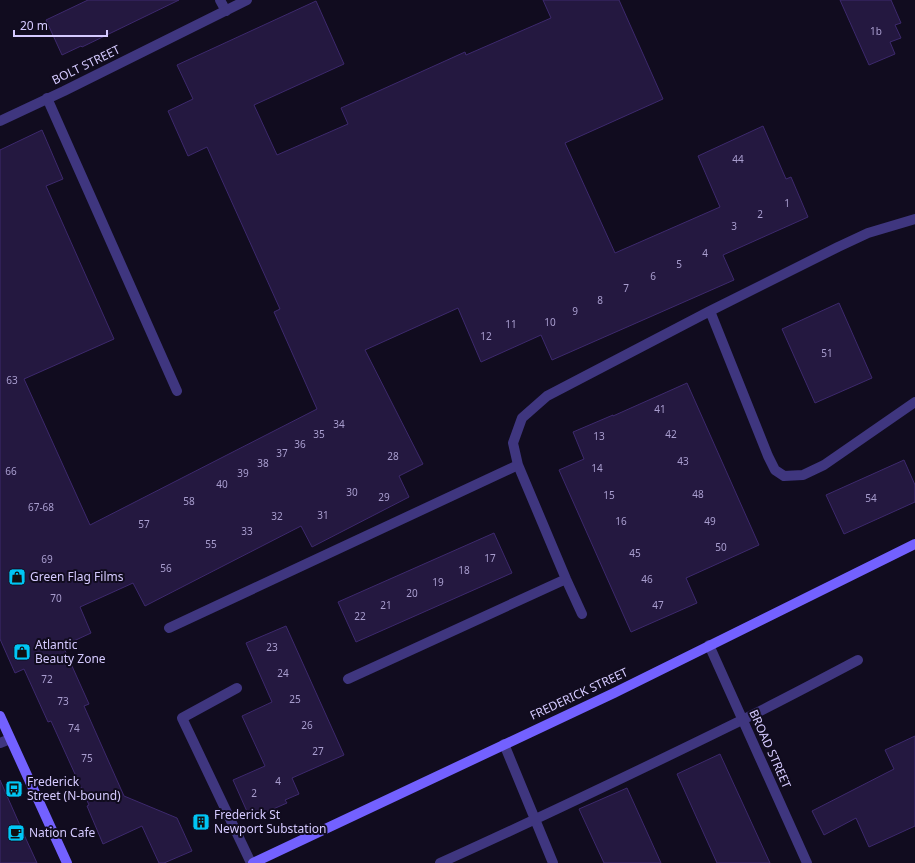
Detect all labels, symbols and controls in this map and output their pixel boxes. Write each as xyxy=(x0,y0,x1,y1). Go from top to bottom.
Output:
scale bar xyxy=(14,12,107,38)
text: 20 m xyxy=(20,17,48,34)
house number: 1b xyxy=(870,24,882,38)
street label: BOLT STREET xyxy=(49,41,123,88)
house number: 44 xyxy=(732,152,744,166)
house number: 1 xyxy=(784,196,790,210)
house number: 2 xyxy=(757,207,763,221)
house number: 3 xyxy=(731,219,737,233)
house number: 4 xyxy=(702,246,708,260)
house number: 5 xyxy=(676,257,682,271)
house number: 6 xyxy=(650,269,656,283)
house number: 7 xyxy=(623,281,629,295)
house number: 8 xyxy=(597,293,603,307)
house number: 9 xyxy=(572,304,578,318)
house number: 10 xyxy=(544,315,556,329)
house number: 11 xyxy=(505,317,517,331)
house number: 12 xyxy=(480,329,492,343)
house number: 51 xyxy=(821,346,833,360)
house number: 63 xyxy=(6,373,18,387)
house number: 41 xyxy=(654,402,666,416)
house number: 34 xyxy=(333,417,345,431)
house number: 35 xyxy=(313,427,325,441)
house number: 42 xyxy=(665,427,677,441)
house number: 13 xyxy=(593,429,605,443)
house number: 36 xyxy=(294,437,306,451)
house number: 37 xyxy=(276,446,288,460)
house number: 28 xyxy=(387,449,399,463)
house number: 43 xyxy=(677,454,689,468)
house number: 38 xyxy=(257,456,269,470)
house number: 14 xyxy=(591,461,603,475)
house number: 66 xyxy=(5,464,17,478)
house number: 39 xyxy=(237,466,249,480)
house number: 40 xyxy=(216,477,228,491)
house number: 30 xyxy=(346,485,358,499)
house number: 48 xyxy=(692,487,704,501)
house number: 15 xyxy=(603,488,615,502)
house number: 29 xyxy=(378,490,390,504)
house number: 54 xyxy=(865,491,877,505)
house number: 58 xyxy=(183,494,195,508)
house number: 67-68 xyxy=(28,500,54,514)
house number: 31 xyxy=(317,508,329,522)
house number: 32 xyxy=(271,509,283,523)
house number: 16 xyxy=(615,514,627,528)
house number: 49 xyxy=(704,514,716,528)
house number: 57 xyxy=(138,517,150,531)
house number: 33 xyxy=(241,524,253,538)
house number: 55 xyxy=(205,537,217,551)
house number: 50 xyxy=(715,540,727,554)
house number: 45 xyxy=(629,546,641,560)
house number: 17 xyxy=(484,551,496,565)
house number: 69 xyxy=(41,552,53,566)
house number: 56 xyxy=(160,561,172,575)
house number: 18 xyxy=(458,563,470,577)
shop icon: Green Flag Films xyxy=(7,567,27,587)
place label: Green Flag Films xyxy=(30,568,124,585)
house number: 46 xyxy=(641,572,653,586)
house number: 19 xyxy=(432,575,444,589)
house number: 20 xyxy=(406,586,418,600)
house number: 70 xyxy=(50,591,62,605)
house number: 21 xyxy=(380,598,392,612)
house number: 47 xyxy=(652,598,664,612)
house number: 22 xyxy=(354,609,366,623)
place label: Atlantic Beauty Zone xyxy=(35,636,106,667)
house number: 23 xyxy=(266,640,278,654)
shop icon: Atlantic Beauty Zone xyxy=(12,642,32,662)
street label: FREDERICK STREET xyxy=(527,663,631,724)
house number: 24 xyxy=(277,666,289,680)
house number: 72 xyxy=(41,672,53,686)
house number: 25 xyxy=(289,692,301,706)
house number: 73 xyxy=(57,694,69,708)
street label: BROAD STREET xyxy=(745,707,796,791)
house number: 26 xyxy=(301,718,313,732)
house number: 74 xyxy=(68,721,80,735)
house number: 27 xyxy=(312,744,324,758)
house number: 75 xyxy=(81,751,93,765)
place label: Frederick Street (N-bound) xyxy=(27,773,121,804)
house number: 4 xyxy=(275,774,281,788)
bus stop icon: Frederick Street (N-bound) xyxy=(4,779,24,799)
house number: 2 xyxy=(251,786,257,800)
place label: Frederick St Newport Substation xyxy=(214,806,326,837)
building icon: Frederick St Newport Substation xyxy=(191,812,211,832)
cafe icon: Nation Cafe xyxy=(6,823,26,843)
place label: Nation Cafe xyxy=(29,824,96,841)

